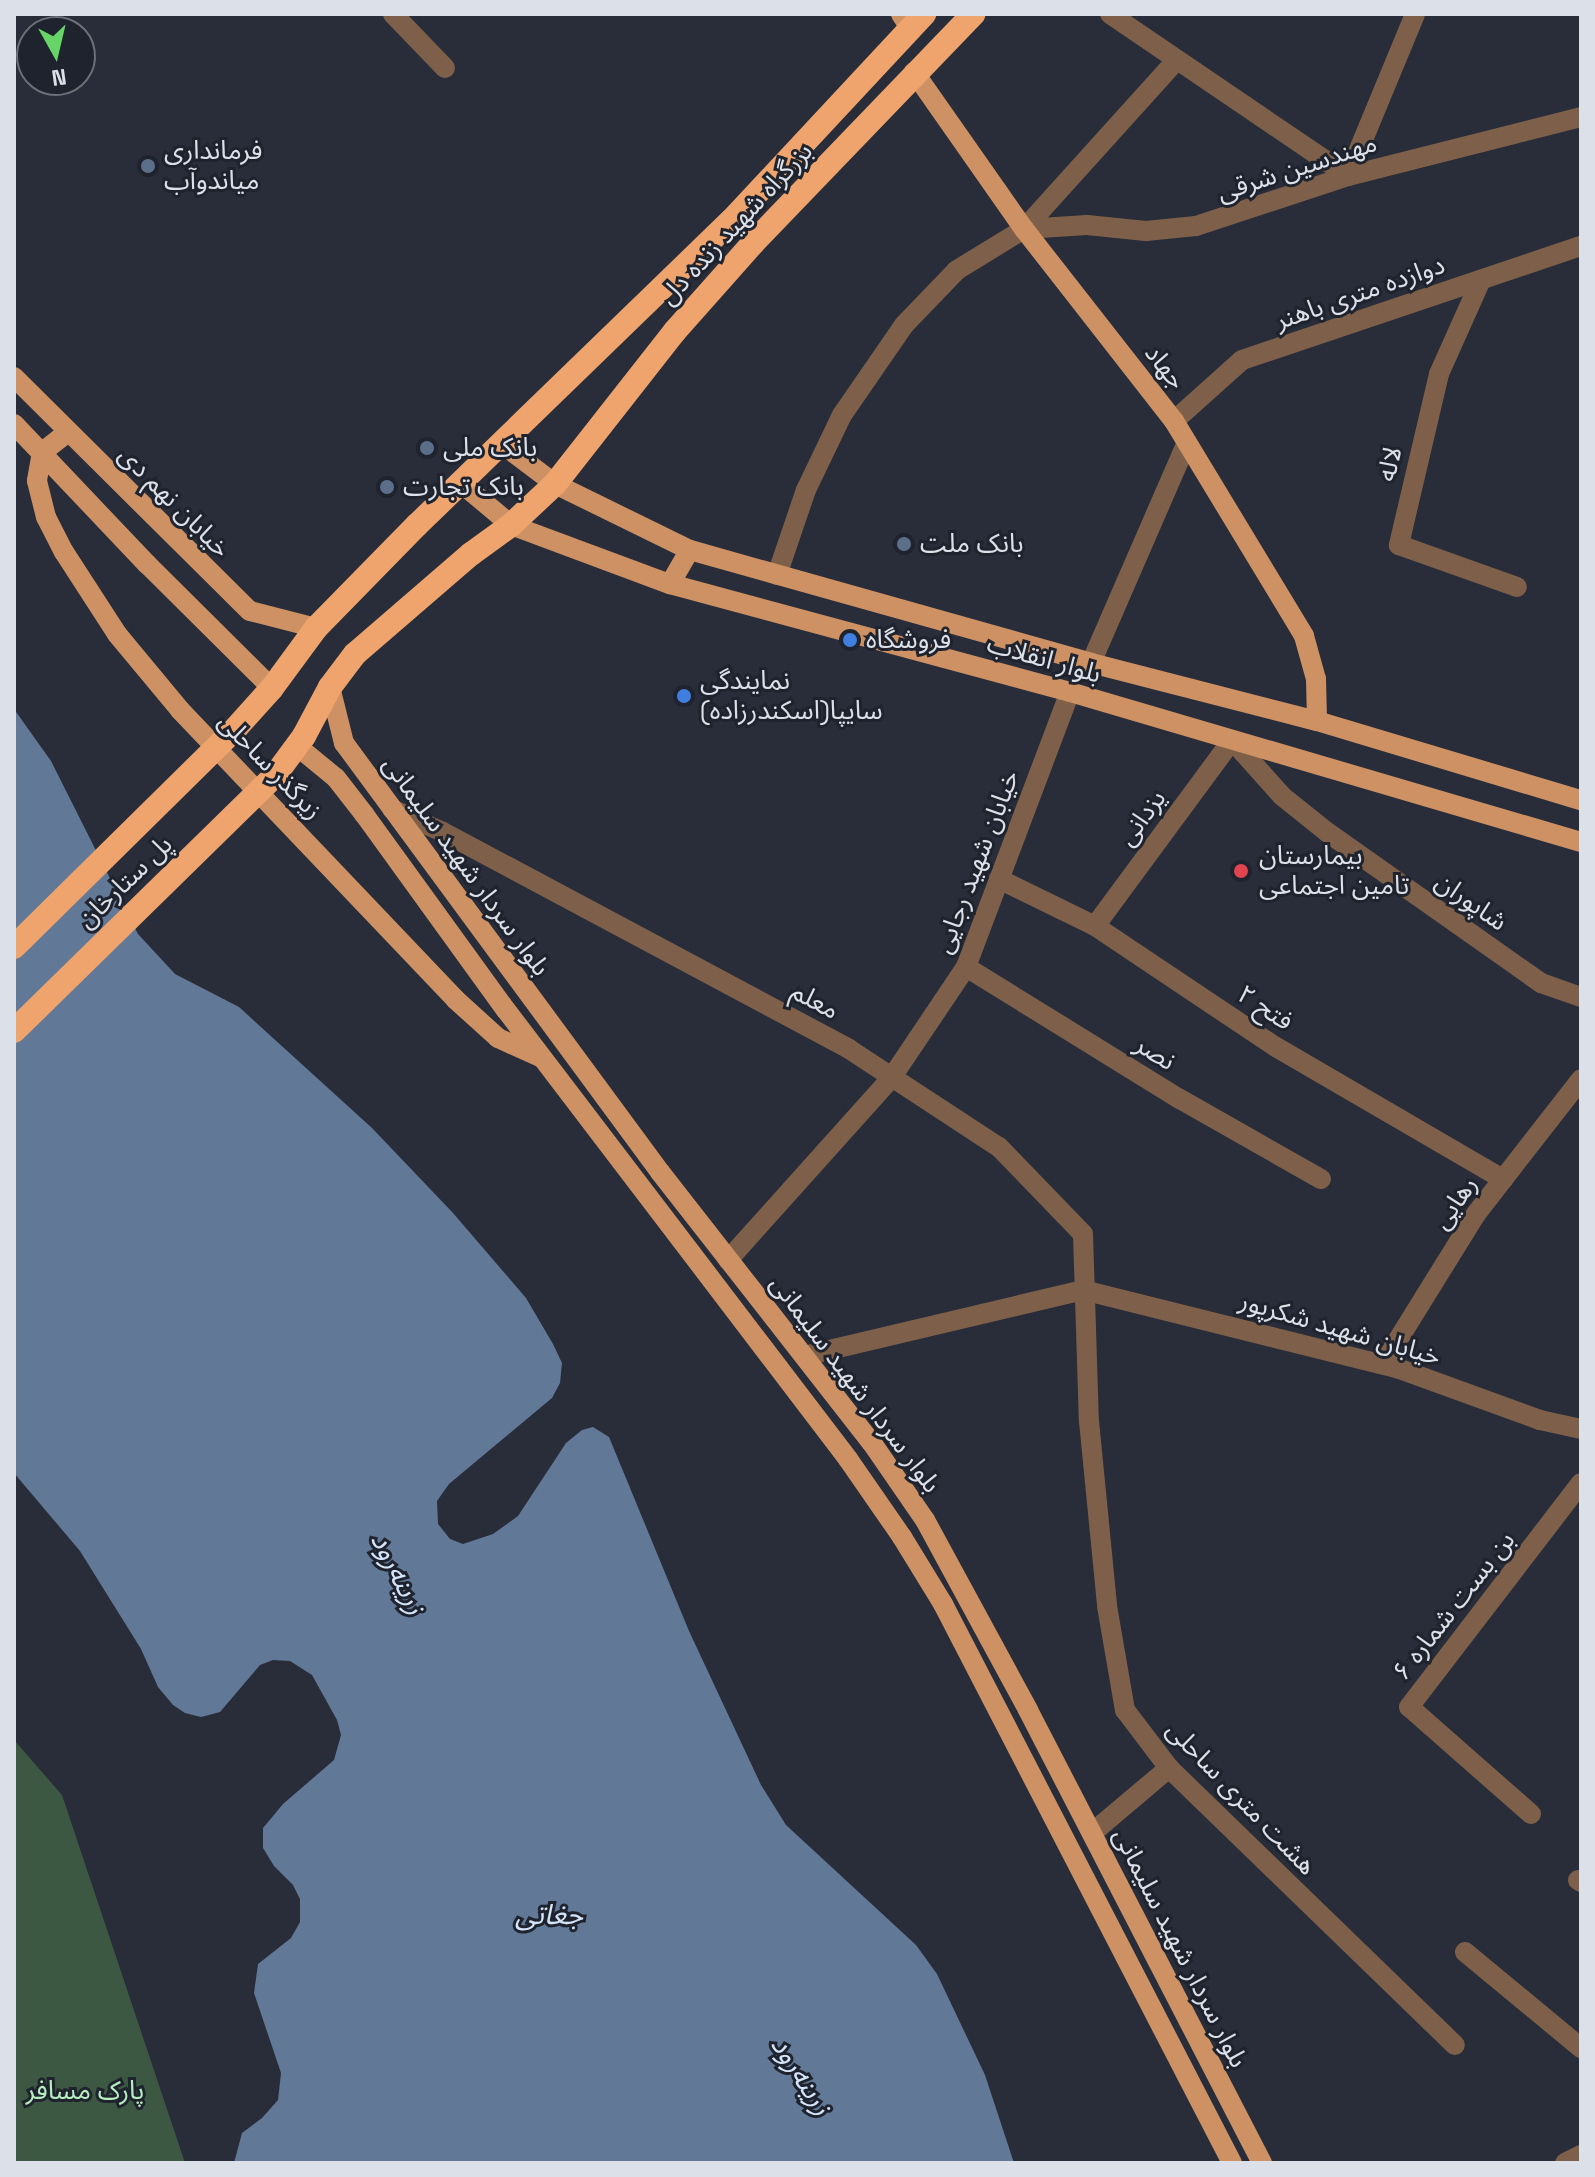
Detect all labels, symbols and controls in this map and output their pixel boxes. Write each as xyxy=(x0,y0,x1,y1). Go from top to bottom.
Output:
north arrow xyxy=(16,16,96,96)
text: N xyxy=(50,63,68,93)
street label: مهندسین شرقی xyxy=(1213,128,1381,208)
place label: فرمانداری میاندوآب xyxy=(164,135,262,196)
street label: بزرگراه شهید زنده دل xyxy=(653,136,819,312)
marker: فرمانداری میاندوآب xyxy=(139,157,157,175)
street label: دوازده متری باهنر xyxy=(1271,249,1449,337)
street label: جهاد xyxy=(1138,338,1192,396)
place label: بانک ملی xyxy=(443,432,537,464)
marker: بانک ملی xyxy=(418,439,436,457)
street label: خیابان نهم دی xyxy=(112,440,236,564)
street label: لاله xyxy=(1371,444,1409,484)
place label: بانک تجارت xyxy=(403,471,524,503)
marker: بانک تجارت xyxy=(378,478,396,496)
place label: بانک ملت xyxy=(920,528,1023,560)
marker: بانک ملت xyxy=(895,535,913,553)
place label: فروشگاه xyxy=(866,624,951,656)
street label: بلوار انقلاب xyxy=(984,628,1104,690)
marker: فروشگاه xyxy=(841,631,859,649)
place label: نمایندگی سایپا(اسکندرزاده) xyxy=(700,665,883,726)
marker: نمایندگی سایپا(اسکندرزاده) xyxy=(675,687,693,705)
street label: زیرگذر ساحلی xyxy=(211,706,329,826)
street label: بلوار سردار شهید سلیمانی xyxy=(376,750,556,982)
street label: خیابان شهید رجایی xyxy=(928,766,1026,958)
street label: یزدانی xyxy=(1111,784,1173,852)
street label: پل ستارخان xyxy=(71,829,179,935)
place label: بیمارستان تامین اجتماعی xyxy=(1259,840,1409,902)
marker: بیمارستان تامین اجتماعی xyxy=(1230,860,1252,882)
street label: شاپوران xyxy=(1429,866,1513,938)
street label: معلم xyxy=(786,976,844,1026)
street label: فتح ۲ xyxy=(1231,979,1299,1037)
street label: نصر xyxy=(1129,1029,1181,1077)
street label: رهایی xyxy=(1426,1170,1484,1236)
street label: بلوار سردار شهید سلیمانی xyxy=(763,1269,947,1499)
street label: خیابان شهید شکرپور xyxy=(1236,1285,1444,1373)
street label: بن بست شماره ۶ xyxy=(1386,1525,1522,1687)
water label: زرینه‌رود xyxy=(364,1526,434,1620)
street label: هشت متری ساحلی xyxy=(1159,1714,1323,1882)
street label: بلوار سردار شهید سلیمانی xyxy=(1106,1823,1254,2073)
water label: جغاتی xyxy=(515,1897,583,1931)
water label: زرینه‌رود xyxy=(764,2029,840,2121)
park label: پارک مسافر xyxy=(26,2075,144,2107)

